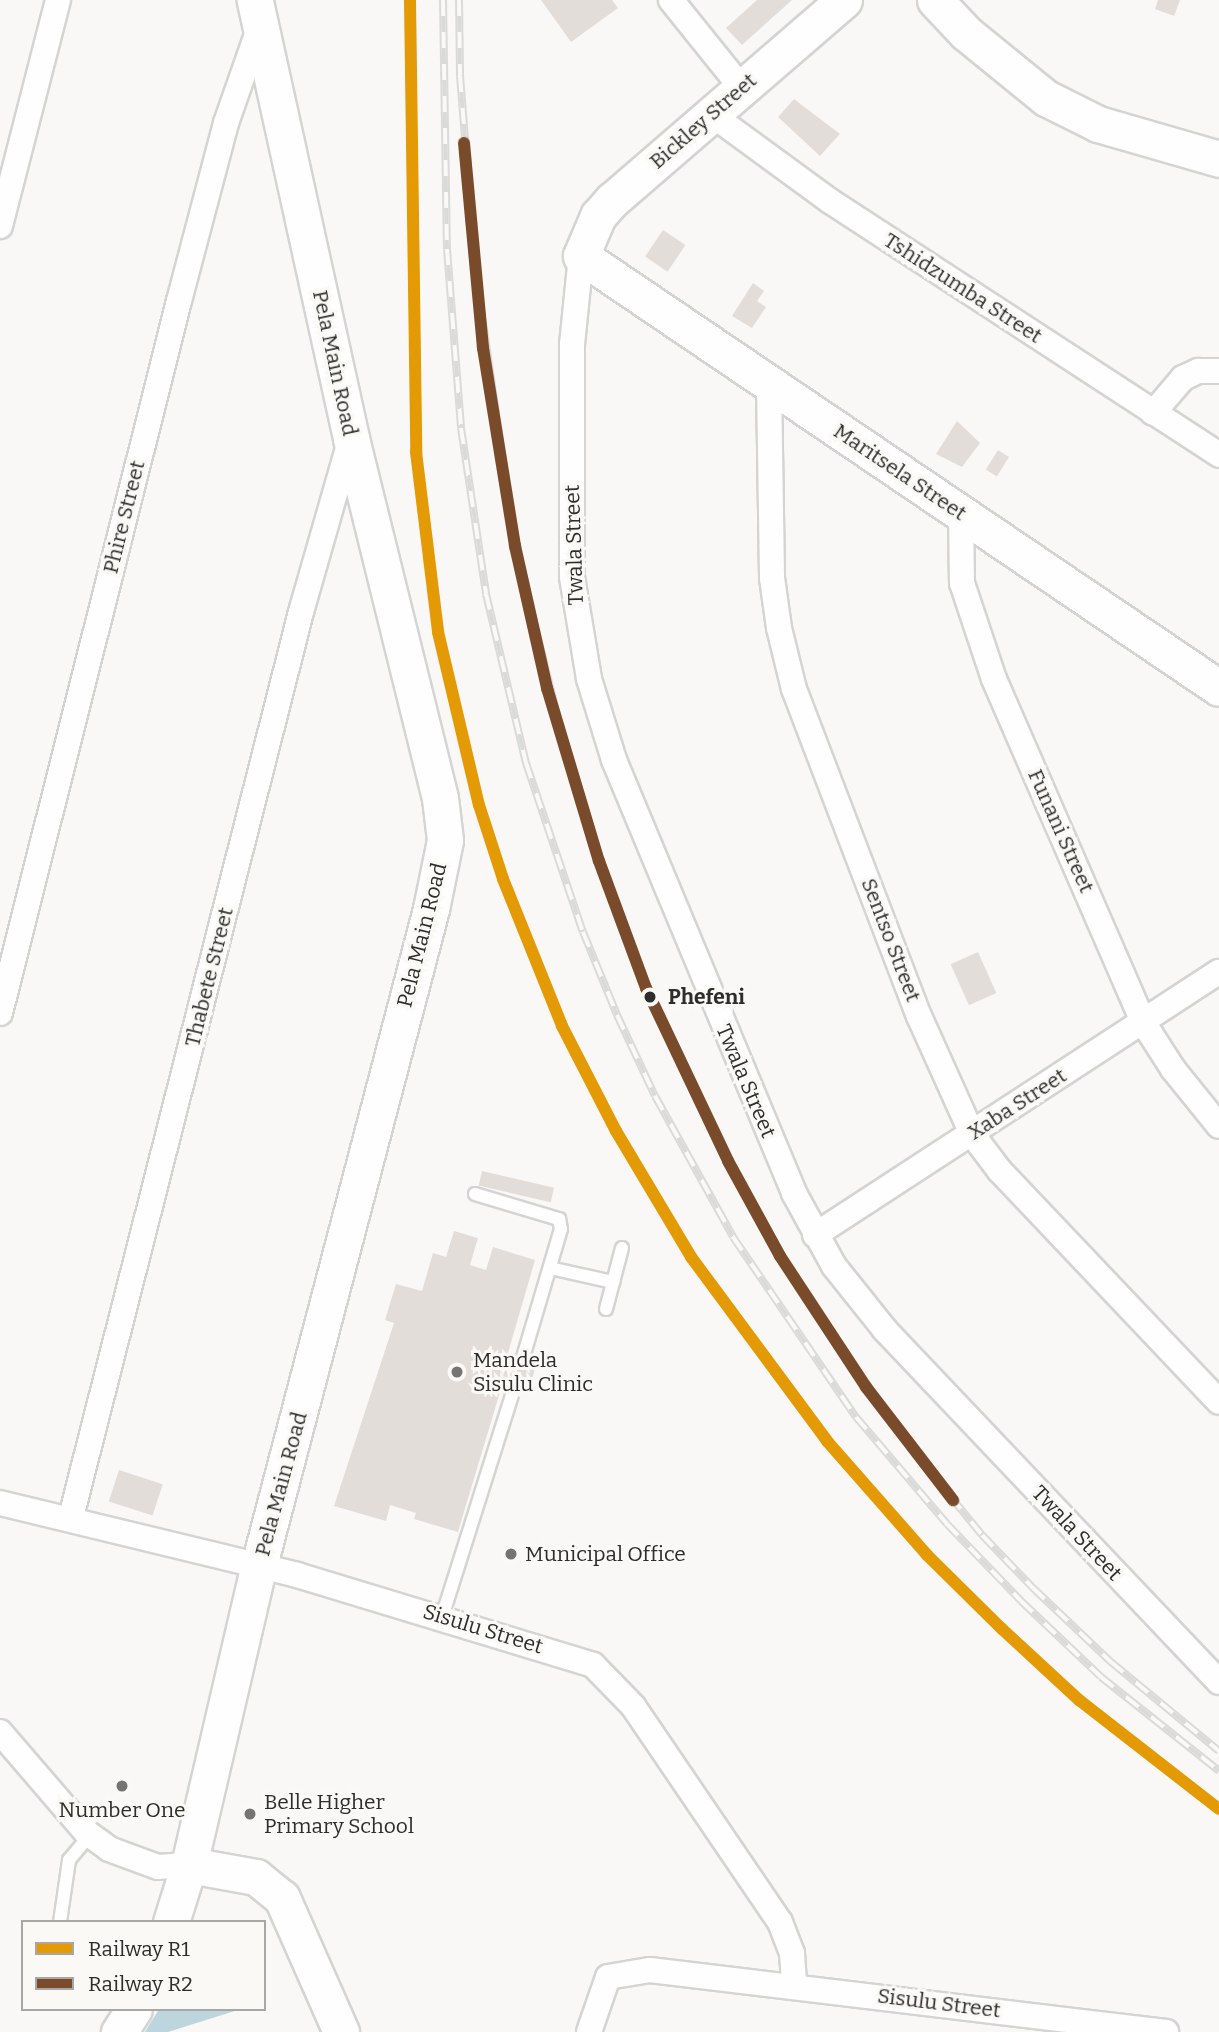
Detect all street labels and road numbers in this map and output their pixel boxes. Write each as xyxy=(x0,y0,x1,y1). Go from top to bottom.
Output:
street label: Bickley Street xyxy=(645,68,761,174)
street label: Tshidzumba Street xyxy=(879,227,1047,349)
street label: Pela Main Road xyxy=(307,288,363,438)
street label: Maritsela Street xyxy=(829,418,971,526)
street label: Phire Street xyxy=(98,458,150,576)
street label: Twala Street xyxy=(559,484,589,606)
street label: Funani Street xyxy=(1023,765,1099,897)
street label: Pela Main Road xyxy=(392,860,452,1010)
street label: Sentso Street xyxy=(856,875,926,1005)
street label: Thabete Street xyxy=(180,905,238,1049)
street label: Twala Street xyxy=(711,1021,781,1141)
street label: Xaba Street xyxy=(963,1063,1071,1145)
street label: Pela Main Road xyxy=(250,1409,312,1559)
street label: Twala Street xyxy=(1027,1480,1127,1586)
street label: Sisulu Street xyxy=(420,1599,546,1659)
street label: Sisulu Street xyxy=(876,1983,1002,2023)

